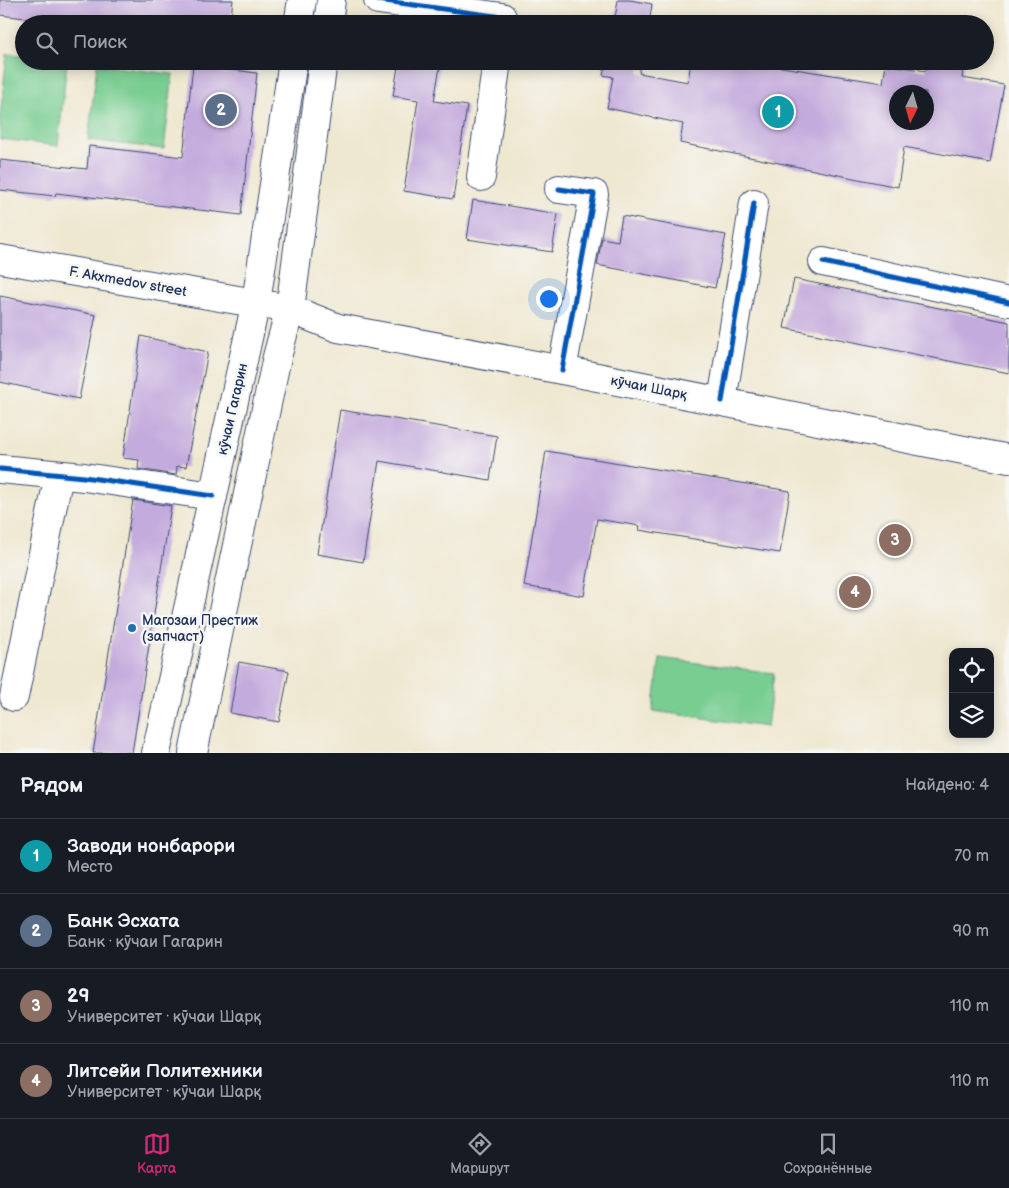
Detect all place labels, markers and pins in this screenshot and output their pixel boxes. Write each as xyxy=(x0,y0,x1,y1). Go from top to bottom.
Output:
pin: 2 xyxy=(205,91,237,129)
pin: 1 xyxy=(762,93,794,131)
pin: 3 xyxy=(879,521,911,559)
pin: 4 xyxy=(839,573,871,611)
place label: Магозаи Престиж (запчаст) xyxy=(142,612,258,645)
marker: Магозаи Престиж (запчаст) xyxy=(126,622,138,634)

